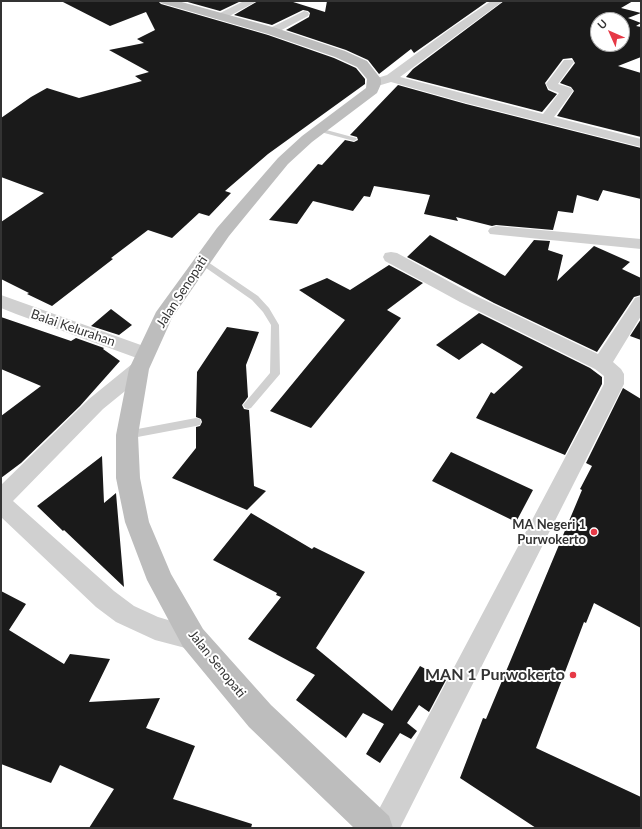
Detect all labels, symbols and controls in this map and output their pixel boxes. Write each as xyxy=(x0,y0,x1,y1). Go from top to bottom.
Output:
north arrow xyxy=(590,12,630,52)
text: U xyxy=(594,16,609,31)
street label: Jalan Senopati xyxy=(153,253,211,331)
street label: Balai Kelurahan xyxy=(29,306,117,350)
place label: MA Negeri 1 Purwokerto xyxy=(512,517,586,548)
marker: MA Negeri 1 Purwokerto xyxy=(589,527,599,537)
street label: Jalan Senopati xyxy=(185,627,249,701)
place label: MAN 1 Purwokerto xyxy=(425,665,565,685)
marker: MAN 1 Purwokerto xyxy=(568,670,578,680)

